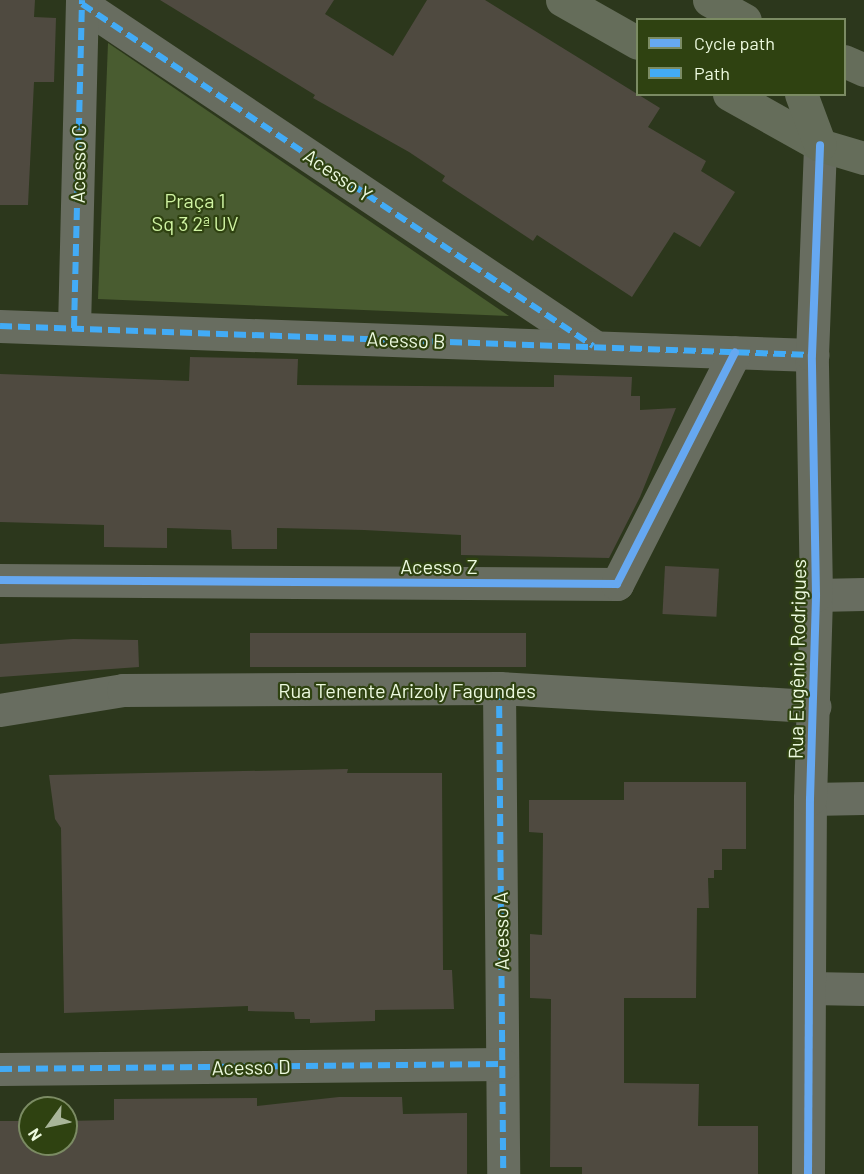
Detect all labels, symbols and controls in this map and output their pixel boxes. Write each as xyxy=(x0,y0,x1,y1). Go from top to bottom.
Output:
legend xyxy=(636,18,846,96)
text: Cycle path xyxy=(694,32,775,54)
text: Path xyxy=(694,62,730,84)
street label: Acesso C xyxy=(65,124,91,204)
street label: Acesso Y xyxy=(299,143,377,207)
park label: Praça 1 Sq 3 2ª UV xyxy=(152,188,238,235)
street label: Acesso B xyxy=(366,327,446,353)
street label: Acesso Z xyxy=(400,554,478,578)
street label: Rua Eugênio Rodrigues xyxy=(783,559,811,759)
street label: Rua Tenente Arizoly Fagundes xyxy=(278,678,536,702)
street label: Acesso A xyxy=(488,891,514,971)
street label: Acesso D xyxy=(211,1054,291,1080)
north arrow xyxy=(18,1096,78,1156)
text: N xyxy=(23,1125,45,1145)

